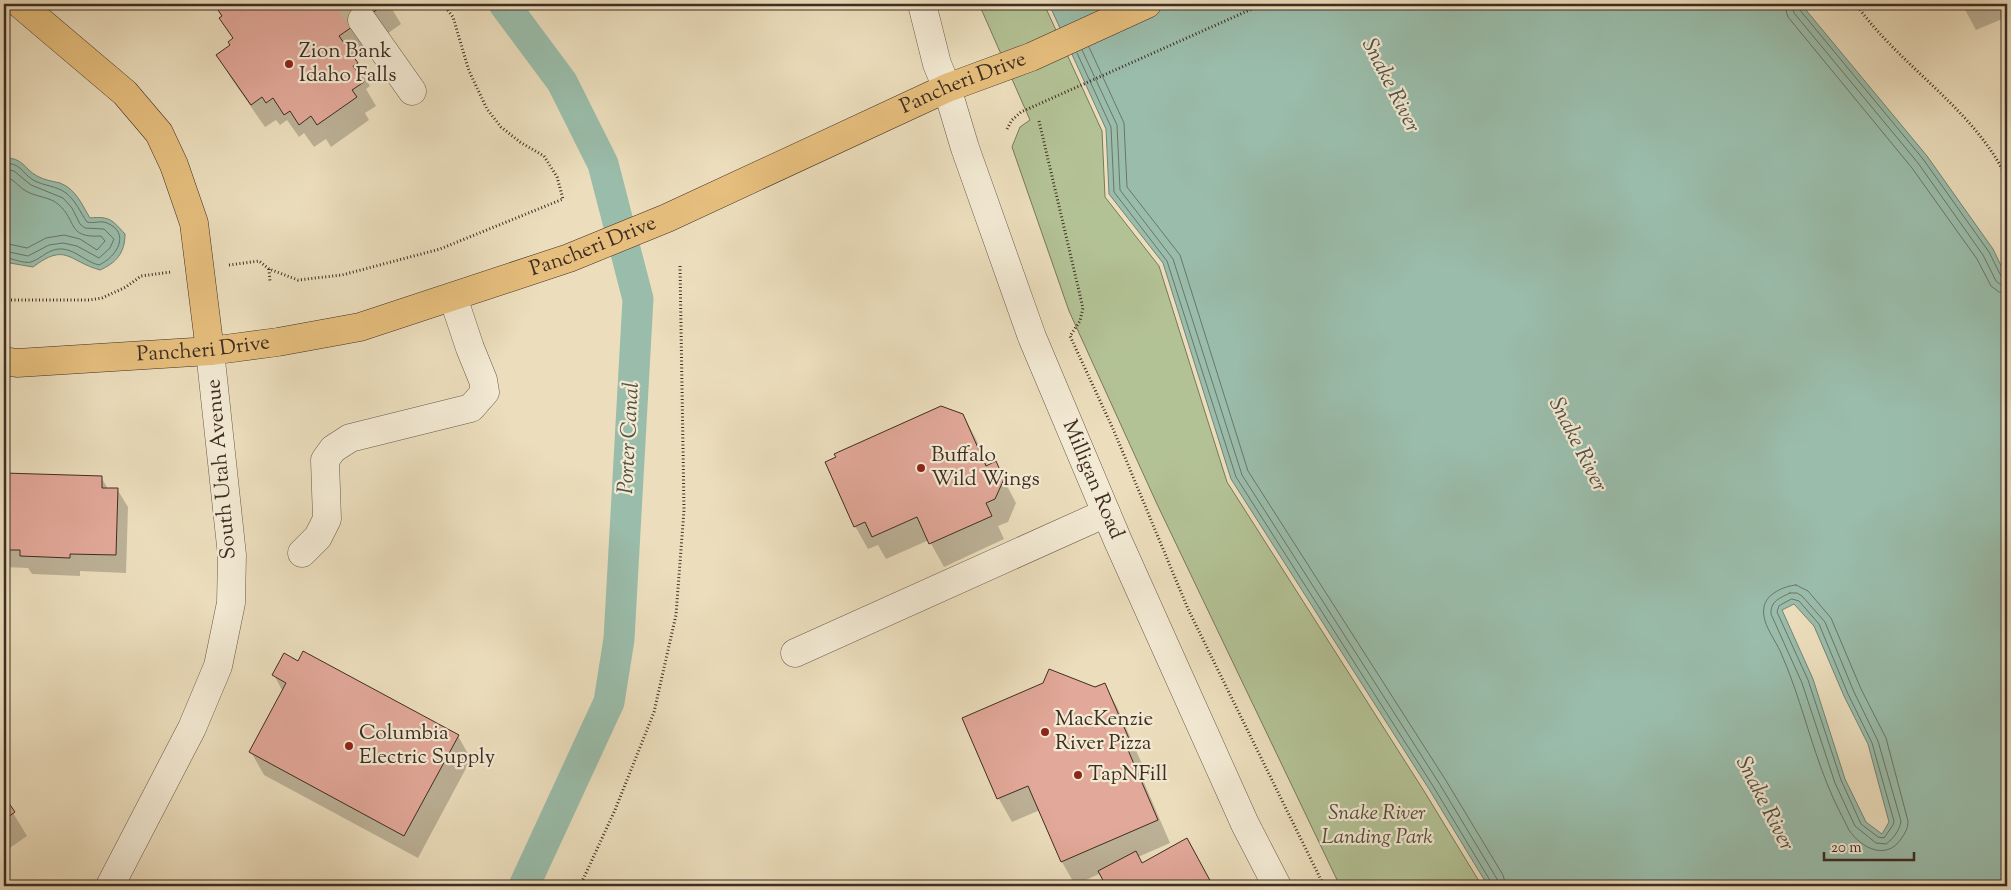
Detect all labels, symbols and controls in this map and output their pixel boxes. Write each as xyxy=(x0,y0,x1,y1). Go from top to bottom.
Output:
water label: Snake River xyxy=(1353,33,1428,139)
place label: Zion Bank Idaho Falls xyxy=(299,37,396,91)
street label: Pancheri Drive xyxy=(895,45,1031,123)
marker: Zion Bank Idaho Falls xyxy=(283,58,295,70)
street label: Pancheri Drive xyxy=(526,209,661,285)
street label: Pancheri Drive xyxy=(136,328,272,371)
street label: South Utah Avenue xyxy=(199,378,245,560)
water label: Porter Canal xyxy=(611,381,649,495)
water label: Snake River xyxy=(1540,392,1615,498)
street label: Milligan Road xyxy=(1054,415,1131,544)
place label: Buffalo Wild Wings xyxy=(931,441,1040,495)
marker: Buffalo Wild Wings xyxy=(915,462,927,474)
place label: MacKenzie River Pizza xyxy=(1055,705,1153,759)
place label: Columbia Electric Supply xyxy=(359,719,496,773)
marker: MacKenzie River Pizza xyxy=(1039,726,1051,738)
marker: Columbia Electric Supply xyxy=(343,740,355,752)
water label: Snake River xyxy=(1727,751,1802,857)
place label: TapNFill xyxy=(1088,760,1168,790)
marker: TapNFill xyxy=(1072,769,1084,781)
park label: Snake River Landing Park xyxy=(1321,799,1433,853)
scale bar xyxy=(1824,830,1914,862)
text: 20 m xyxy=(1831,838,1862,859)

